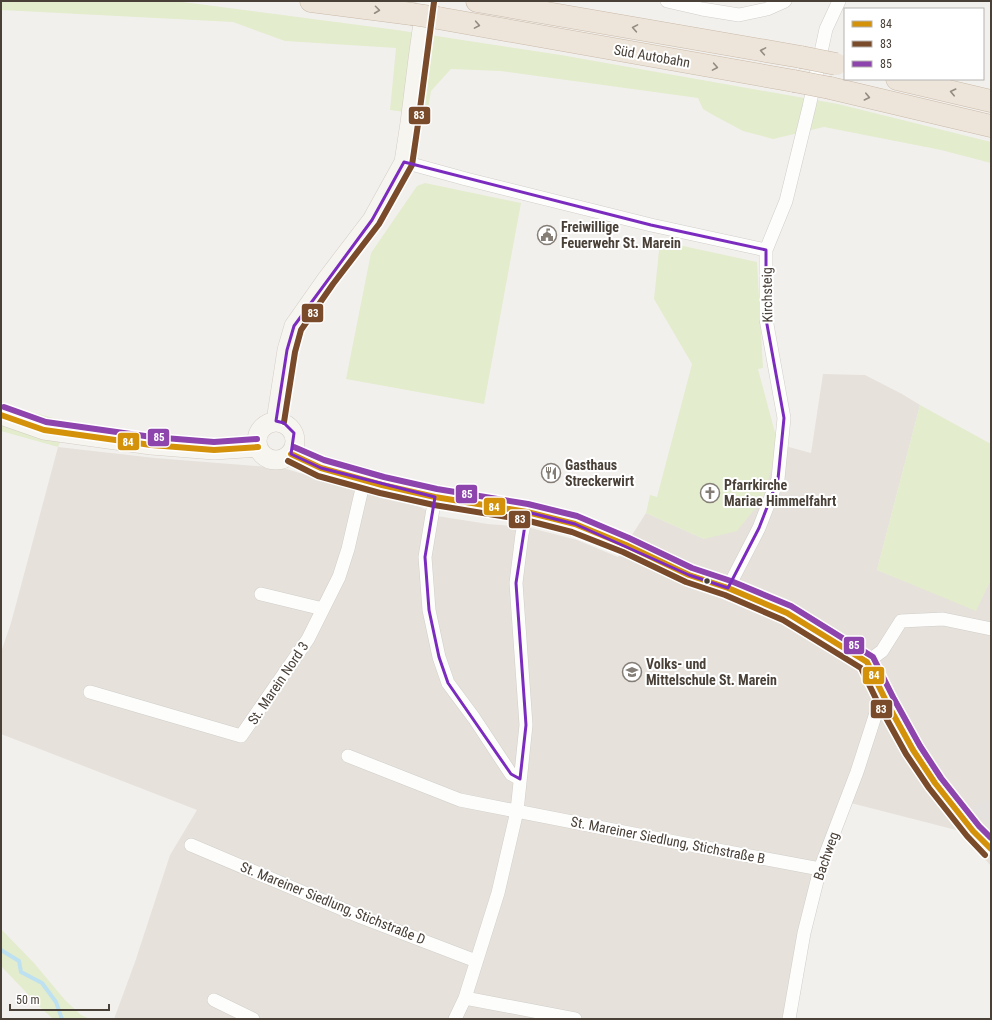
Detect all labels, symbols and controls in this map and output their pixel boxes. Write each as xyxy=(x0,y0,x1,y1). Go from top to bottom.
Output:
one-way arrow xyxy=(374,5,380,14)
legend xyxy=(844,8,984,80)
text: 84 xyxy=(880,17,892,31)
one-way arrow xyxy=(474,20,480,29)
one-way arrow xyxy=(631,25,638,33)
text: 83 xyxy=(880,37,892,51)
street label: Süd Autobahn xyxy=(613,41,691,71)
one-way arrow xyxy=(760,47,766,55)
text: 85 xyxy=(880,57,892,71)
one-way arrow xyxy=(712,62,718,70)
one-way arrow xyxy=(950,89,956,97)
one-way arrow xyxy=(864,92,871,100)
line badge: 83 xyxy=(408,106,431,125)
text: 83 xyxy=(413,109,425,122)
place label: Freiwillige Feuerwehr St. Marein xyxy=(561,219,681,251)
public building icon: Freiwillige Feuerwehr St. Marein xyxy=(536,224,558,246)
street label: Kirchsteig xyxy=(759,267,775,323)
line badge: 83 xyxy=(301,303,324,323)
text: 83 xyxy=(307,307,319,320)
line badge: 85 xyxy=(147,428,170,447)
text: 85 xyxy=(153,431,165,444)
line badge: 84 xyxy=(117,432,140,451)
text: 84 xyxy=(122,436,134,449)
place label: Gasthaus Streckerwirt xyxy=(565,457,634,489)
restaurant icon: Gasthaus Streckerwirt xyxy=(540,462,562,484)
place label: Pfarrkirche Mariae Himmelfahrt xyxy=(724,477,836,509)
church icon: Pfarrkirche Mariae Himmelfahrt xyxy=(699,482,721,504)
line badge: 85 xyxy=(455,484,478,504)
text: 85 xyxy=(461,488,473,501)
line badge: 84 xyxy=(483,497,506,516)
text: 84 xyxy=(488,501,500,514)
line badge: 83 xyxy=(508,510,531,529)
text: 83 xyxy=(514,513,526,526)
unlabelled marker xyxy=(702,576,712,586)
line badge: 85 xyxy=(843,636,865,655)
street label: St. Marein Nord 3 xyxy=(244,639,312,727)
text: 85 xyxy=(848,639,860,652)
place label: Volks- und Mittelschule St. Marein xyxy=(646,656,777,688)
school or university icon: Volks- und Mittelschule St. Marein xyxy=(621,661,643,683)
line badge: 84 xyxy=(862,666,885,685)
text: 84 xyxy=(868,669,880,682)
line badge: 83 xyxy=(870,699,893,719)
text: 83 xyxy=(875,703,887,716)
street label: St. Mareiner Siedlung, Stichstraße B xyxy=(569,813,767,867)
street label: Bachweg xyxy=(810,830,842,882)
street label: St. Mareiner Siedlung, Stichstraße D xyxy=(238,858,428,948)
scale bar xyxy=(10,986,109,1012)
text: 50 m xyxy=(16,993,40,1007)

